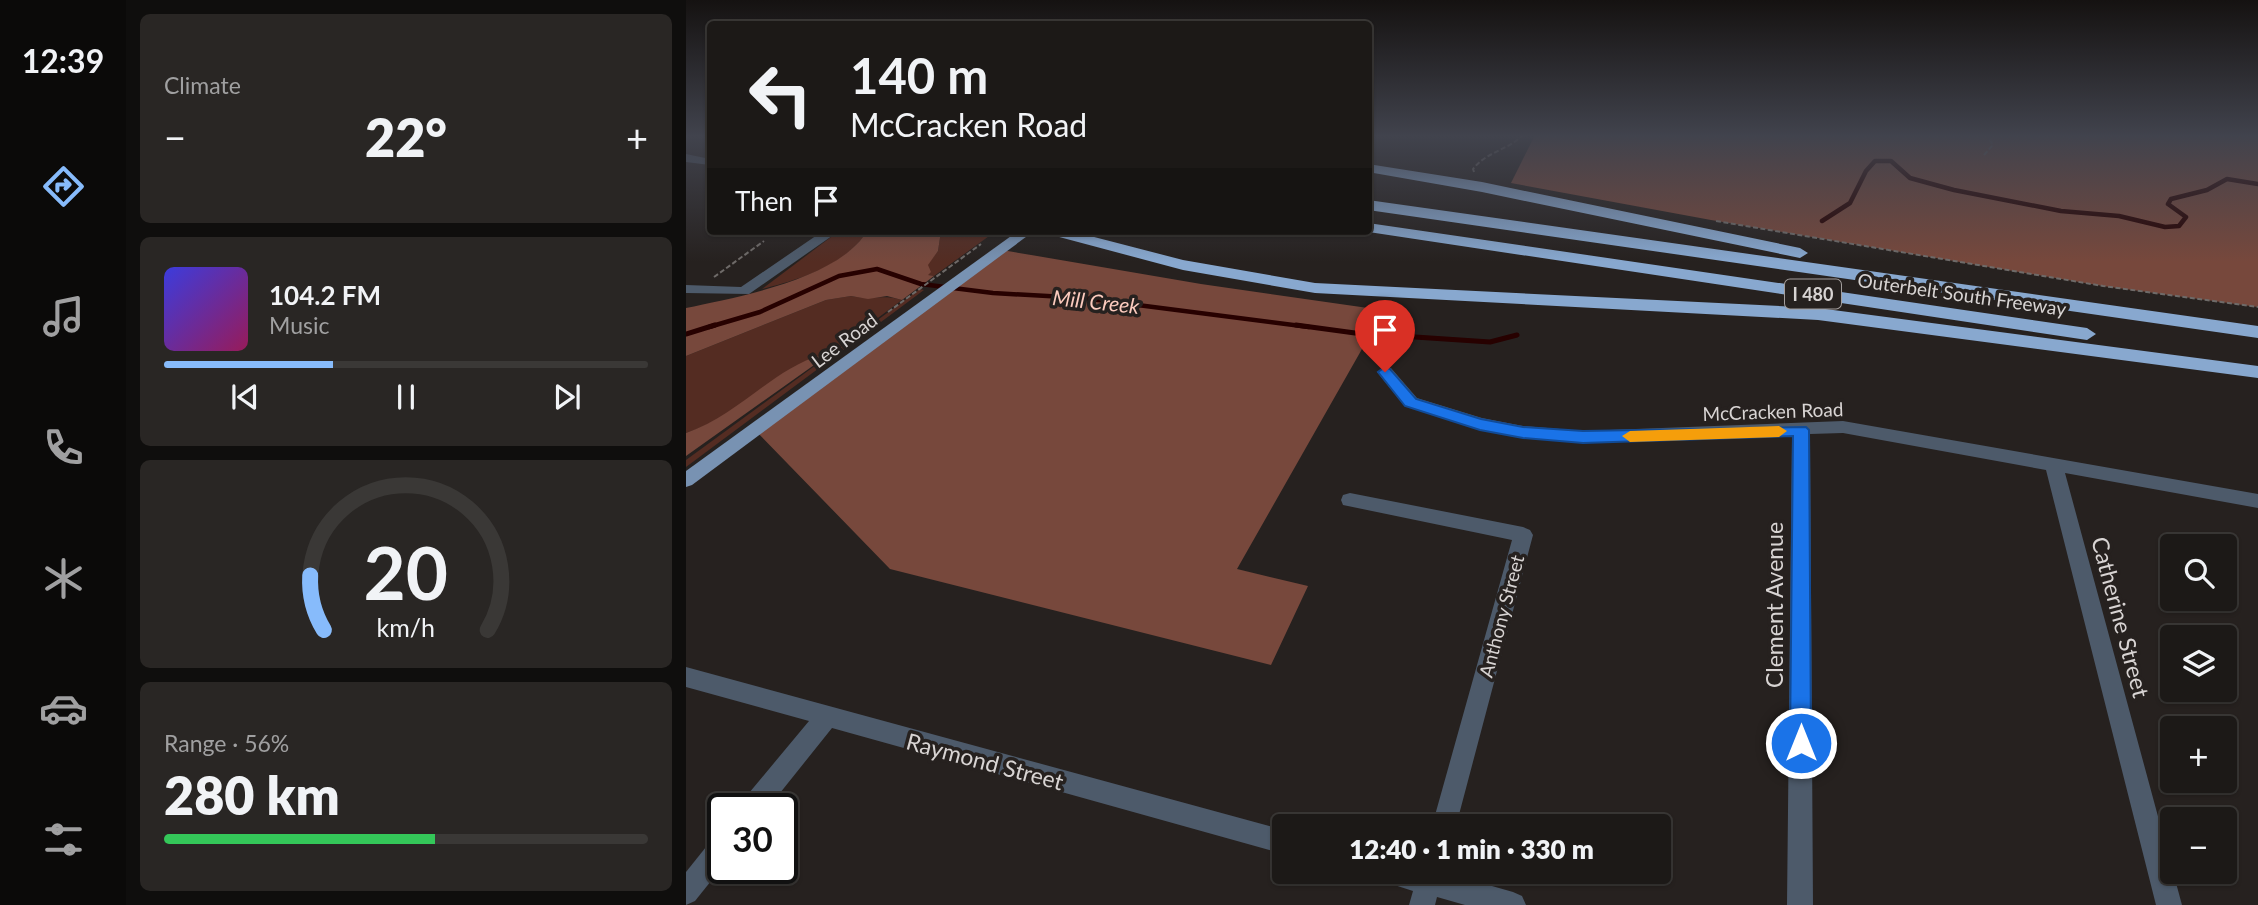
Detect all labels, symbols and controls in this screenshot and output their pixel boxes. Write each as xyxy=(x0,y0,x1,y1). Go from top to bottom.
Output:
text: 12:39 xyxy=(22,41,104,80)
text: 140 m xyxy=(850,46,988,104)
icon: left xyxy=(735,49,826,140)
text: Climate xyxy=(164,71,241,99)
text: McCracken Road xyxy=(850,105,1087,144)
text: 22° xyxy=(365,106,447,168)
text: − xyxy=(164,114,186,160)
text: + xyxy=(626,114,648,160)
icon: directions xyxy=(39,162,88,211)
icon: arrive xyxy=(807,182,845,220)
text: Then xyxy=(735,185,793,217)
street label: Outerbelt South Freeway xyxy=(1856,268,2068,320)
text: 104.2 FM xyxy=(269,279,381,311)
road number: I 480 xyxy=(1785,280,1841,308)
water label: Mill Creek xyxy=(1051,284,1142,318)
icon: music xyxy=(39,292,88,341)
pin xyxy=(1355,300,1415,372)
street label: Lee Road xyxy=(807,308,881,372)
text: Music xyxy=(269,311,329,339)
icon: arrive xyxy=(1366,311,1404,349)
icon: previous xyxy=(226,378,264,416)
icon: pause xyxy=(387,378,425,416)
icon: next xyxy=(548,378,586,416)
street label: McCracken Road xyxy=(1702,397,1844,425)
icon: phone xyxy=(39,423,88,472)
street label: Clement Avenue xyxy=(1760,522,1788,688)
text: 20 xyxy=(364,528,448,616)
street label: Catherine Street xyxy=(2086,534,2156,701)
map controls xyxy=(2160,534,2237,884)
button: search xyxy=(2160,534,2237,611)
street label: Anthony Street xyxy=(1474,552,1528,680)
icon: climate xyxy=(39,554,88,603)
text: km/h xyxy=(377,612,435,642)
button: layers xyxy=(2160,625,2237,702)
icon: car xyxy=(39,684,88,733)
position arrow xyxy=(1764,706,1838,780)
button: + xyxy=(2160,716,2237,793)
street label: Raymond Street xyxy=(903,727,1067,796)
text: Range · 56% xyxy=(164,729,289,757)
text: 280 km xyxy=(164,764,340,826)
speed limit sign: 30 xyxy=(707,793,798,884)
button: − xyxy=(2160,807,2237,884)
icon: filters xyxy=(39,815,88,864)
text: 12:40 · 1 min · 330 m xyxy=(1349,833,1594,865)

